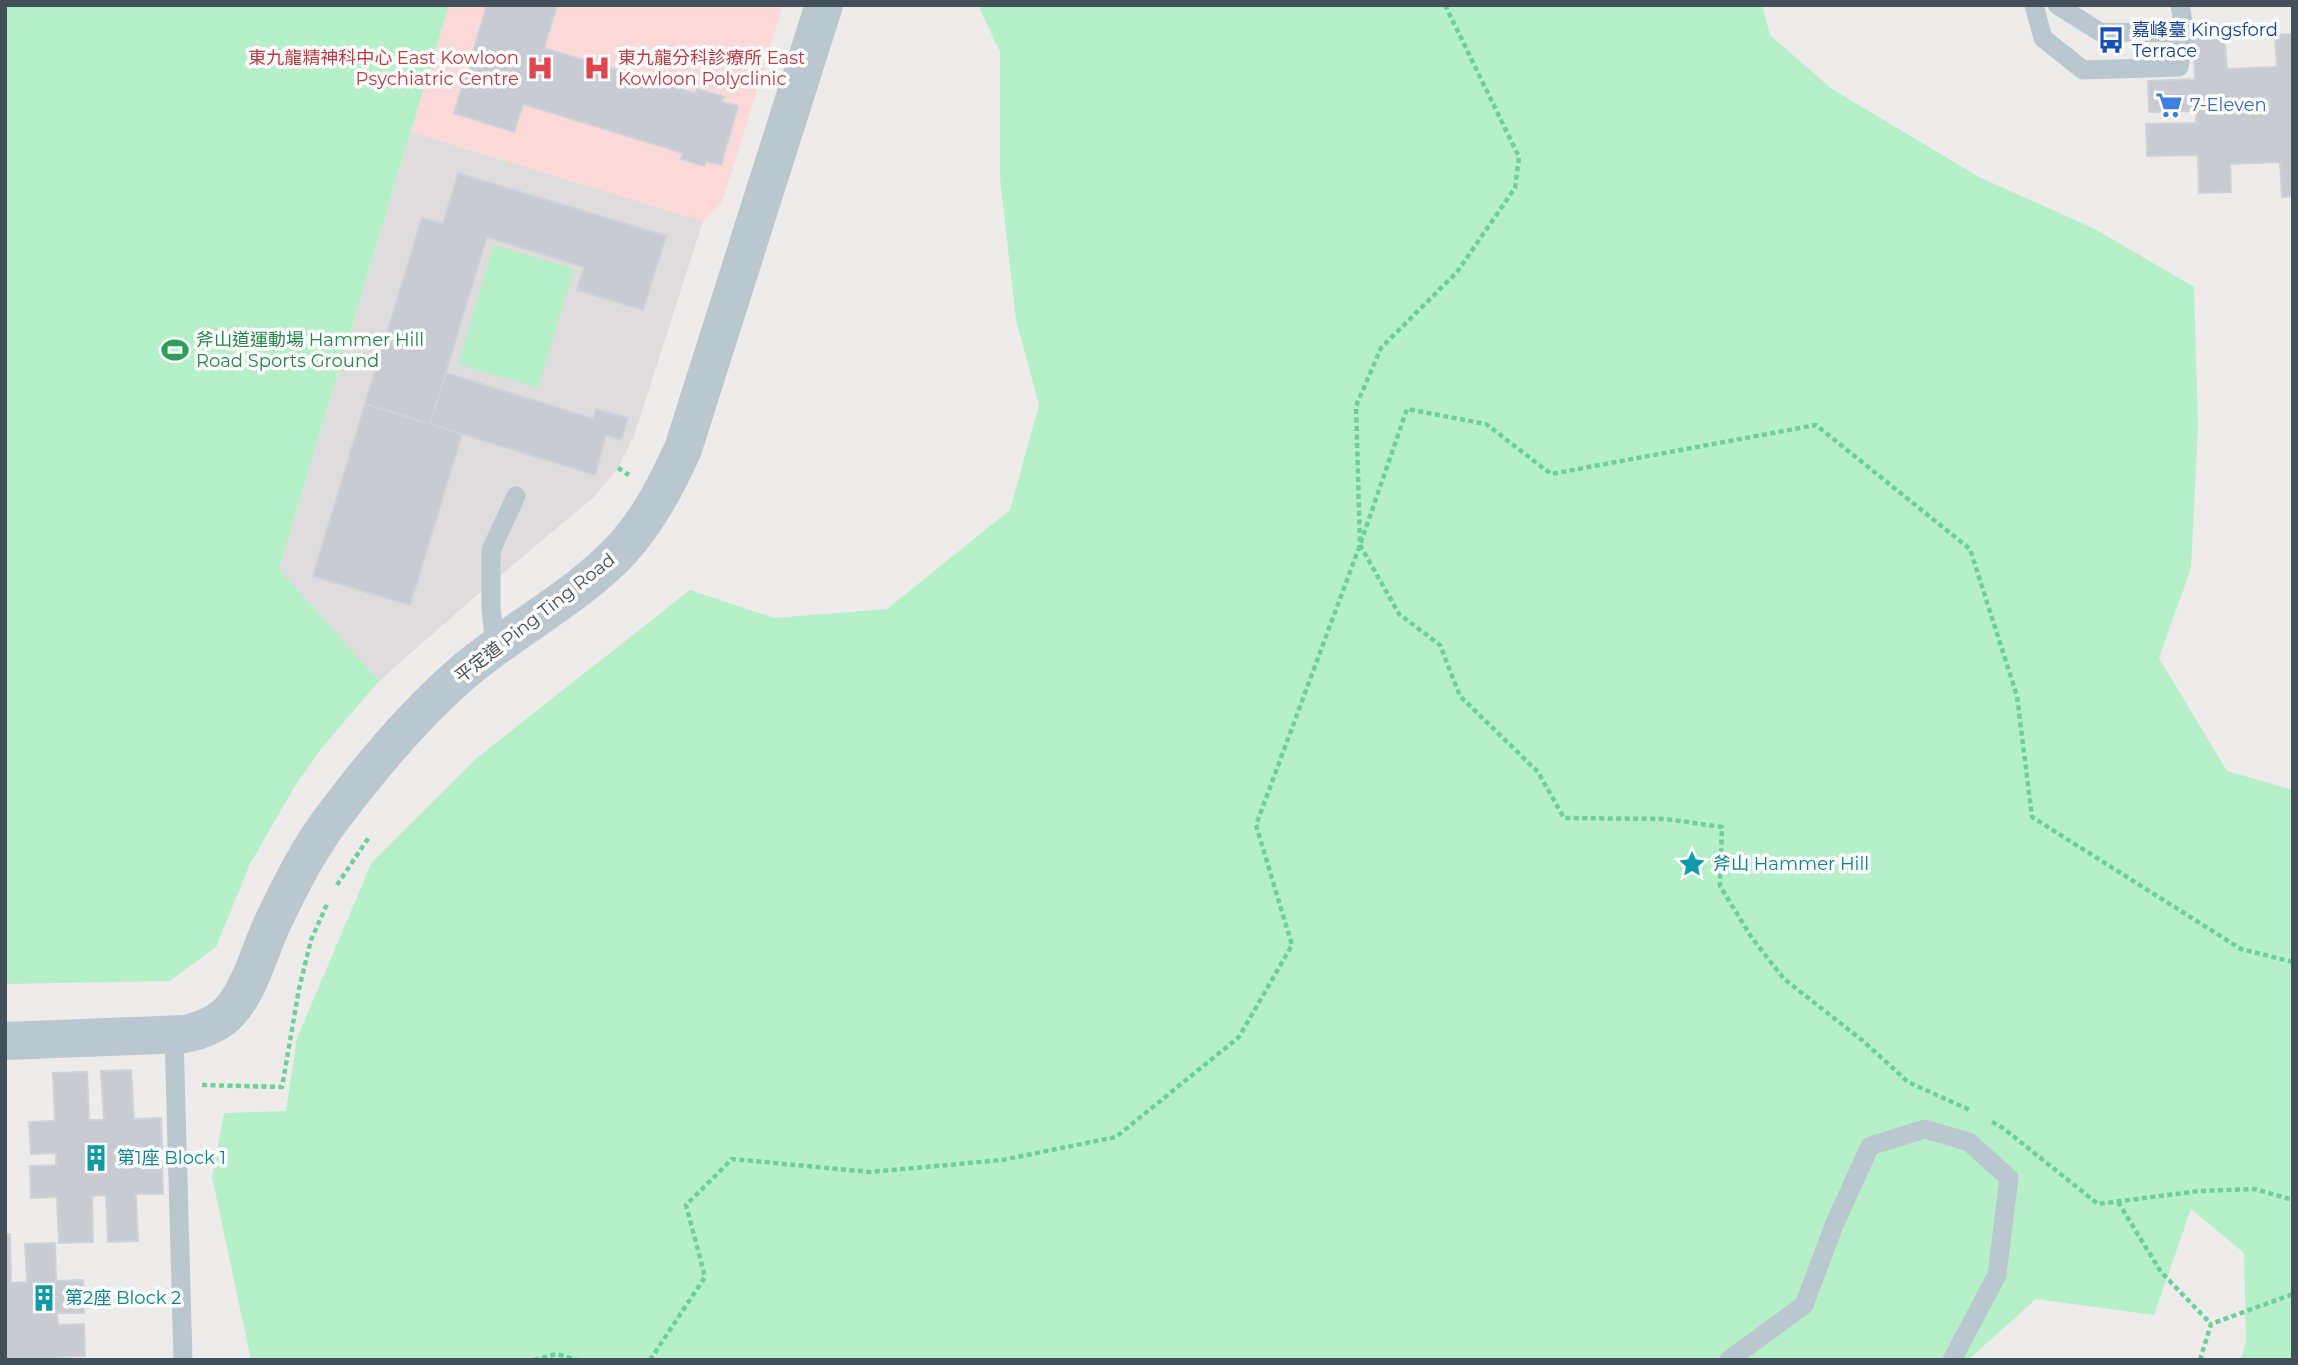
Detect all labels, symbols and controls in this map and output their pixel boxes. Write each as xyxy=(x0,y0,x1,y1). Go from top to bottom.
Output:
place label: 嘉峰臺 Kingsford Terrace xyxy=(2132,19,2278,62)
bus stop icon: 嘉峰臺 Kingsford Terrace xyxy=(2096,25,2126,55)
place label: 東九龍精神科中心 East Kowloon Psychiatric Centre xyxy=(248,47,519,90)
place label: 東九龍分科診療所 East Kowloon Polyclinic xyxy=(618,47,805,90)
hospital icon: 東九龍精神科中心 East Kowloon Psychiatric Centre xyxy=(525,53,555,83)
hospital icon: 東九龍分科診療所 East Kowloon Polyclinic xyxy=(582,53,612,83)
supermarket icon: 7-Eleven xyxy=(2154,90,2184,120)
place label: 7-Eleven xyxy=(2190,94,2267,116)
place label: 斧山道運動場 Hammer Hill Road Sports Ground xyxy=(196,329,424,372)
sports icon: 斧山道運動場 Hammer Hill Road Sports Ground xyxy=(160,335,190,365)
street label: 平定道 Ping Ting Road xyxy=(451,549,619,687)
place icon: 斧山 Hammer Hill xyxy=(1677,849,1707,879)
place label: 斧山 Hammer Hill xyxy=(1713,853,1869,875)
building icon: 第1座 Block 1 xyxy=(81,1143,111,1173)
place label: 第1座 Block 1 xyxy=(117,1147,226,1169)
building icon: 第2座 Block 2 xyxy=(29,1283,59,1313)
place label: 第2座 Block 2 xyxy=(65,1287,181,1309)

